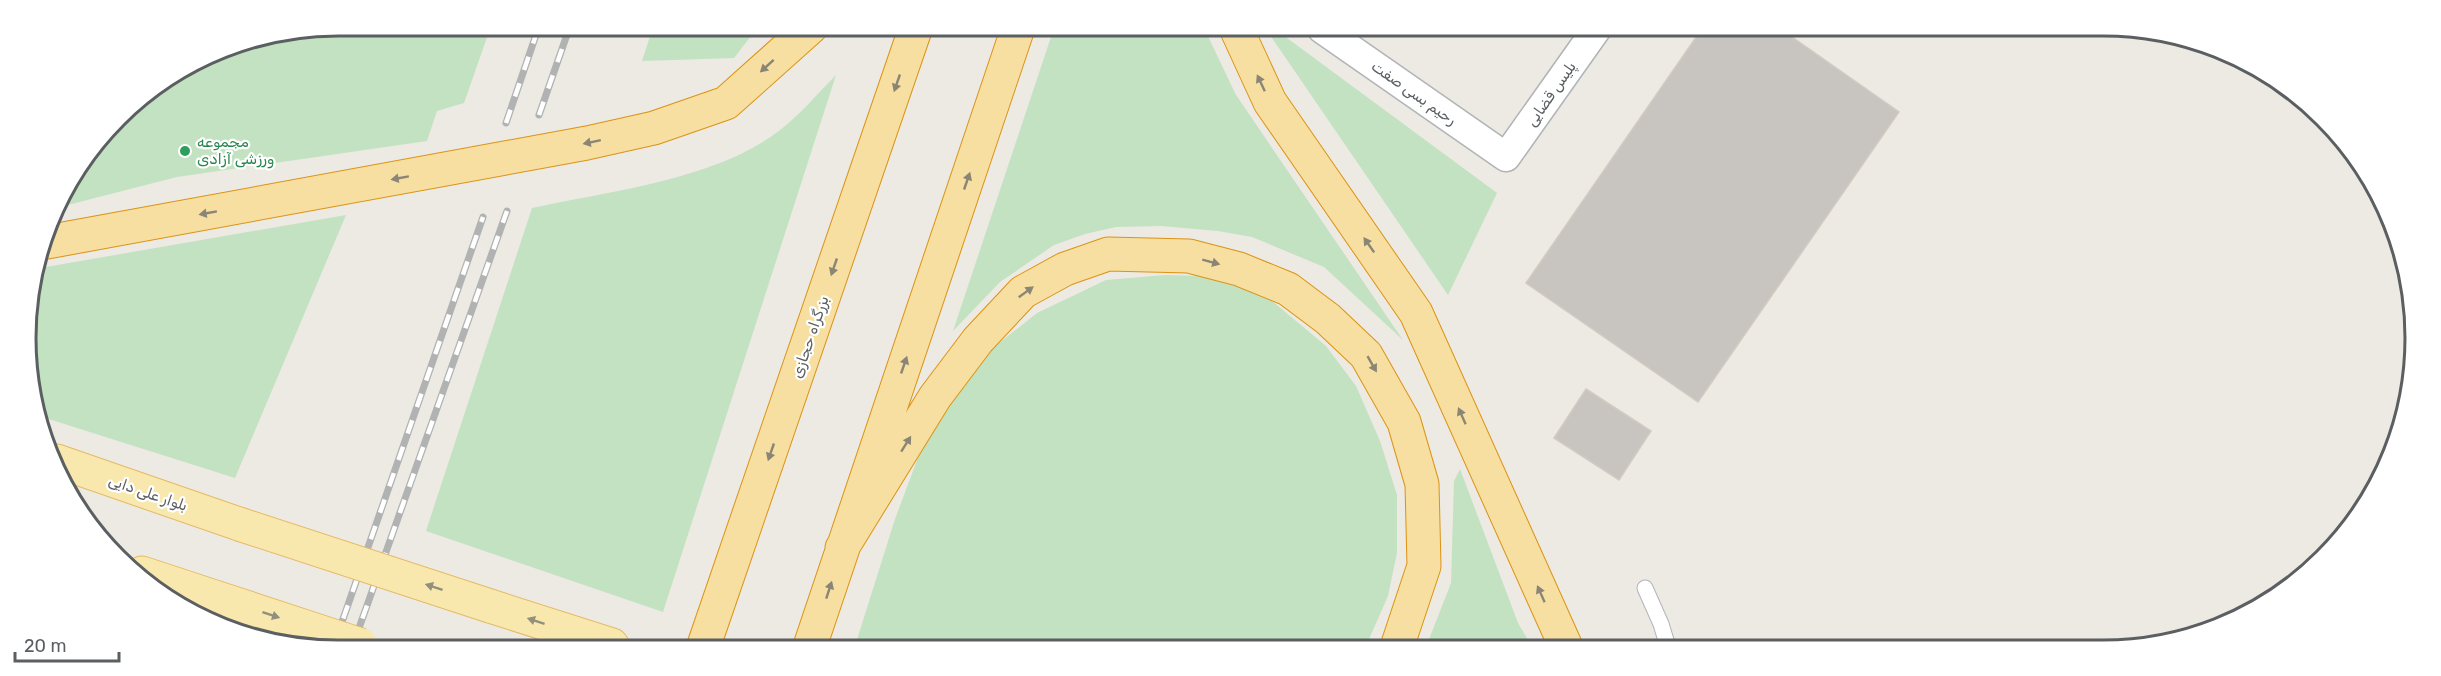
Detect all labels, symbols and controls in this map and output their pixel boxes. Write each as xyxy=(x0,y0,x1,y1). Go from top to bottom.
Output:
street label: رحیم بسی صفت xyxy=(1367,57,1460,130)
street label: پلیس قضایی xyxy=(1522,58,1581,130)
one-way arrow xyxy=(760,59,775,72)
one-way arrow xyxy=(892,74,901,92)
one-way arrow xyxy=(1257,74,1266,91)
place label: مجموعه ورزشی آزادی xyxy=(197,133,274,169)
one-way arrow xyxy=(582,138,601,147)
marker: مجموعه ورزشی آزادی xyxy=(178,144,192,158)
one-way arrow xyxy=(962,172,972,190)
one-way arrow xyxy=(391,174,410,183)
one-way arrow xyxy=(199,209,218,218)
one-way arrow xyxy=(1364,237,1375,253)
one-way arrow xyxy=(829,258,839,276)
one-way arrow xyxy=(1202,258,1220,267)
one-way arrow xyxy=(1017,286,1033,298)
street label: بزرگراه حجازی xyxy=(787,293,833,381)
one-way arrow xyxy=(900,356,909,374)
one-way arrow xyxy=(1366,356,1377,372)
one-way arrow xyxy=(1457,406,1467,424)
one-way arrow xyxy=(900,436,911,452)
one-way arrow xyxy=(765,443,775,461)
street label: بلوار علی دایی xyxy=(106,471,190,515)
one-way arrow xyxy=(824,581,834,599)
one-way arrow xyxy=(425,582,443,592)
one-way arrow xyxy=(1537,585,1546,602)
one-way arrow xyxy=(262,611,280,621)
one-way arrow xyxy=(527,615,545,625)
scale bar xyxy=(15,625,118,663)
text: 20 m xyxy=(24,635,66,657)

